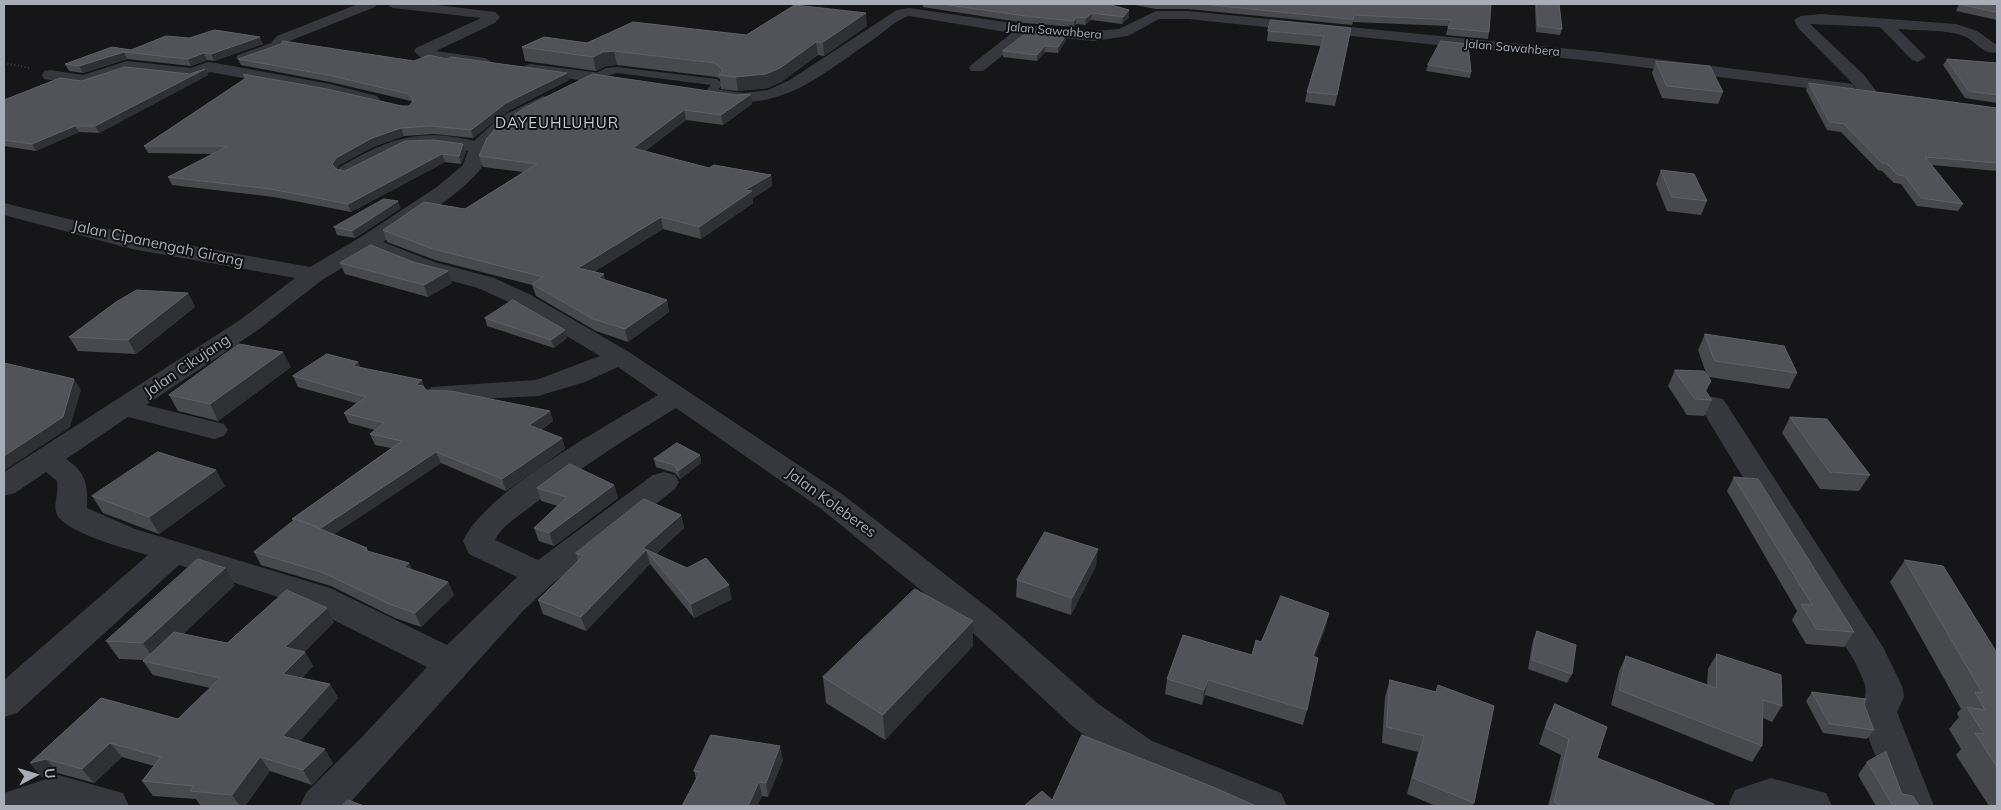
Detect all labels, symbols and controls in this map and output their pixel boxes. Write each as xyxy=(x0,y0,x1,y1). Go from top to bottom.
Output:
street label: Jalan Sawahbera xyxy=(1006,20,1102,42)
street label: Jalan Sawahbera xyxy=(1464,37,1560,59)
district label: DAYEUHLUHUR xyxy=(494,114,620,132)
street label: Jalan Cipanengah Girang xyxy=(71,217,245,271)
street label: Jalan Cikujang xyxy=(141,331,233,401)
street label: Jalan Koleberes xyxy=(782,464,880,542)
north arrow xyxy=(10,750,60,800)
text: U xyxy=(40,767,59,780)

